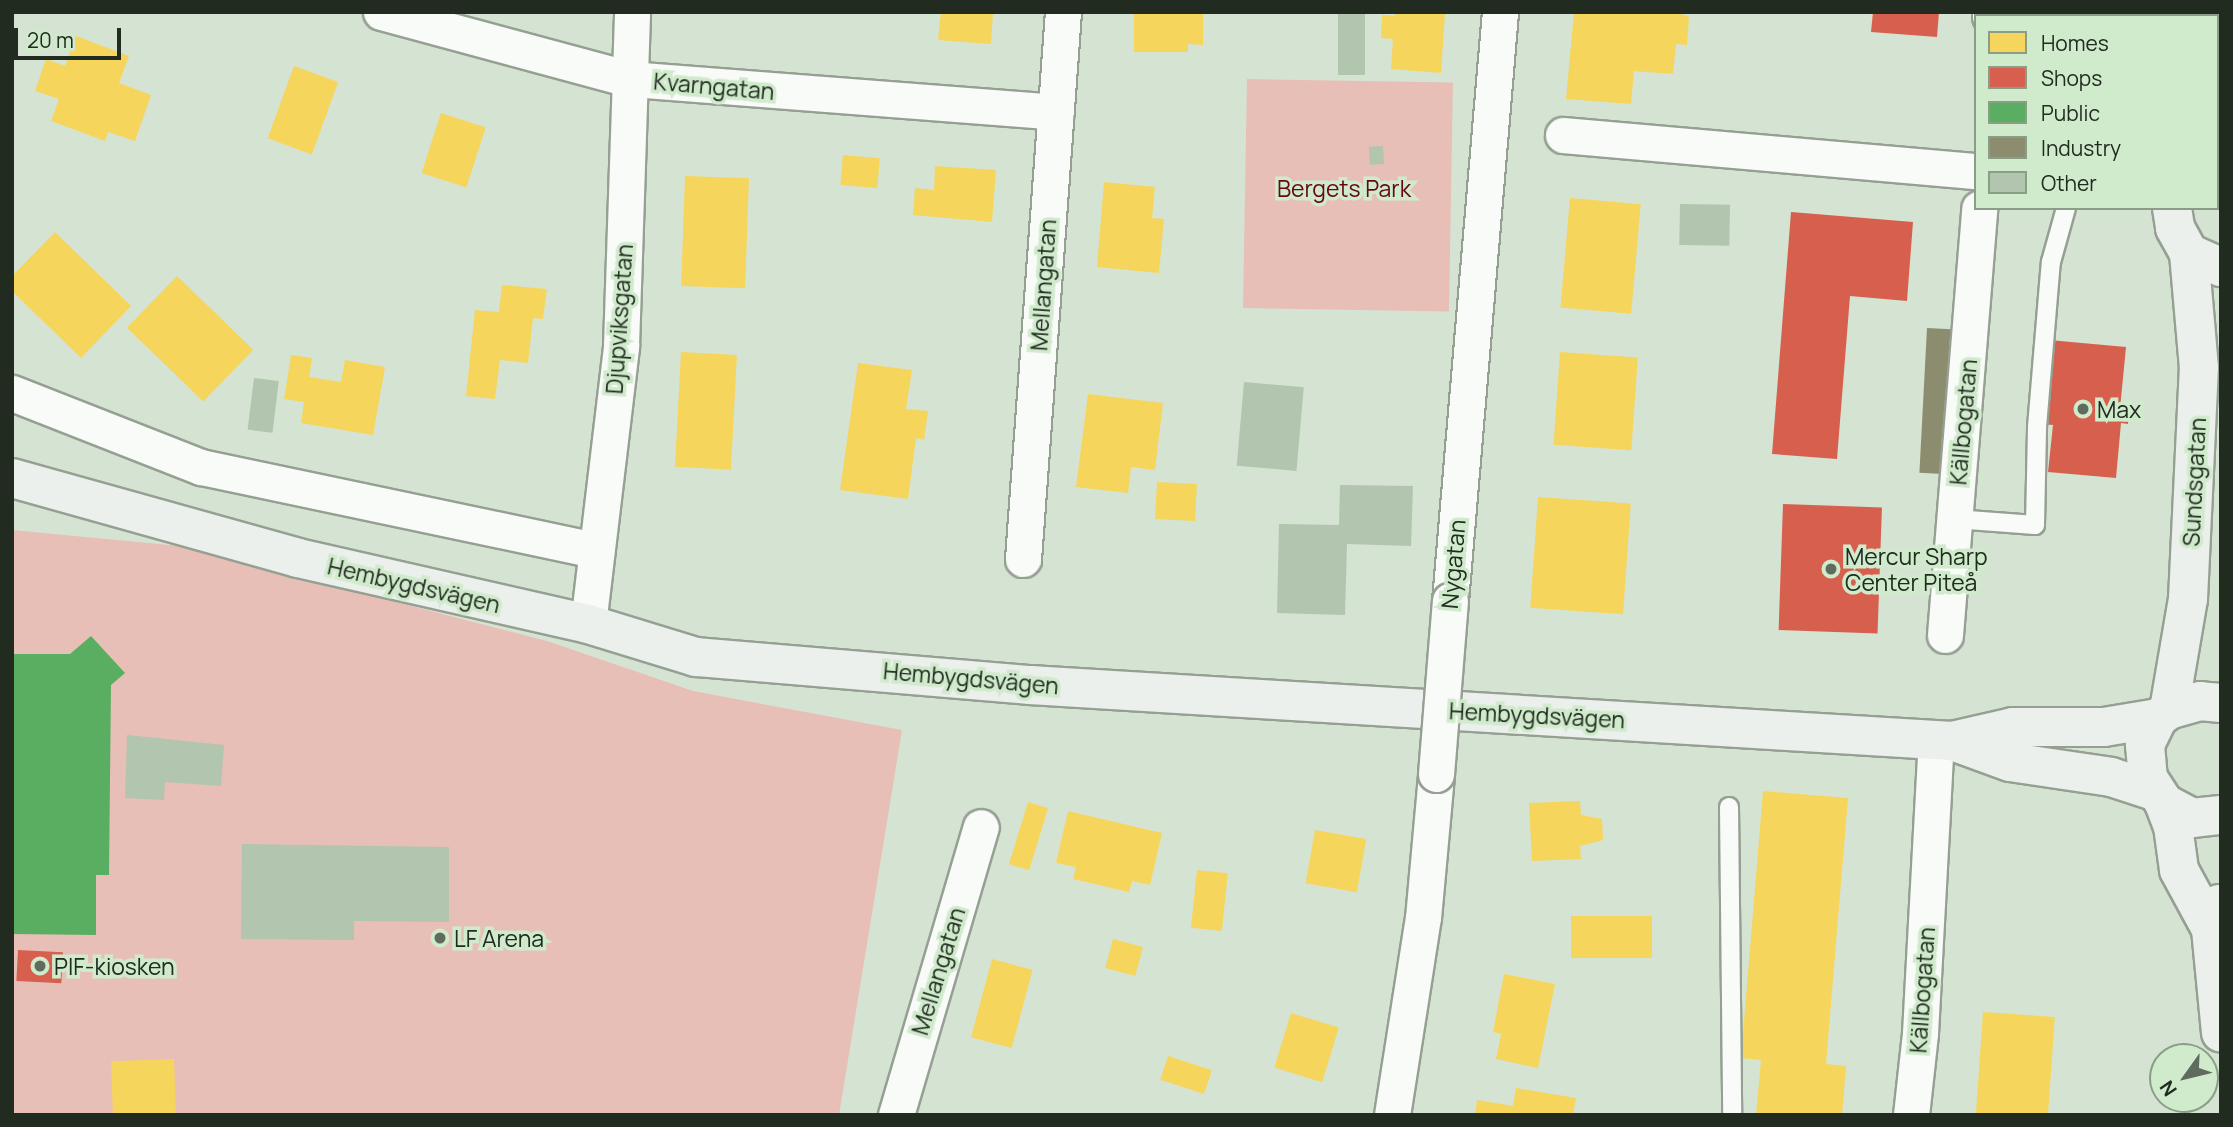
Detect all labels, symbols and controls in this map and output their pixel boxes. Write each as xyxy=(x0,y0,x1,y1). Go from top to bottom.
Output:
scale bar xyxy=(18,14,124,58)
legend xyxy=(1974,14,2219,210)
text: 20 m xyxy=(27,26,74,54)
text: Homes xyxy=(2041,29,2109,57)
text: Shops xyxy=(2041,64,2102,92)
street label: Kvarngatan xyxy=(652,67,776,105)
text: Public xyxy=(2041,99,2100,127)
text: Industry xyxy=(2041,134,2121,162)
text: Other xyxy=(2041,169,2097,197)
park label: Bergets Park xyxy=(1277,174,1411,202)
street label: Mellangatan xyxy=(1025,218,1061,352)
street label: Djupviksgatan xyxy=(600,243,638,395)
street label: Källbogatan xyxy=(1944,358,1982,486)
place label: Max xyxy=(2097,395,2141,423)
marker: Max xyxy=(2075,401,2091,417)
street label: Sundsgatan xyxy=(2177,417,2211,547)
street label: Nygatan xyxy=(1435,518,1471,610)
place label: Mercur Sharp Center Piteå xyxy=(1845,542,1988,596)
street label: Hembygdsvägen xyxy=(325,552,503,618)
marker: Mercur Sharp Center Piteå xyxy=(1823,561,1839,577)
street label: Hembygdsvägen xyxy=(882,657,1060,699)
street label: Hembygdsvägen xyxy=(1448,697,1626,733)
street label: Mellangatan xyxy=(906,904,970,1038)
place label: LF Arena xyxy=(454,924,544,952)
street label: Källbogatan xyxy=(1904,926,1940,1054)
marker: LF Arena xyxy=(432,930,448,946)
place label: PIF-kiosken xyxy=(54,952,175,980)
marker: PIF-kiosken xyxy=(32,958,48,974)
north arrow xyxy=(2149,1043,2219,1113)
text: N xyxy=(2154,1076,2183,1102)

